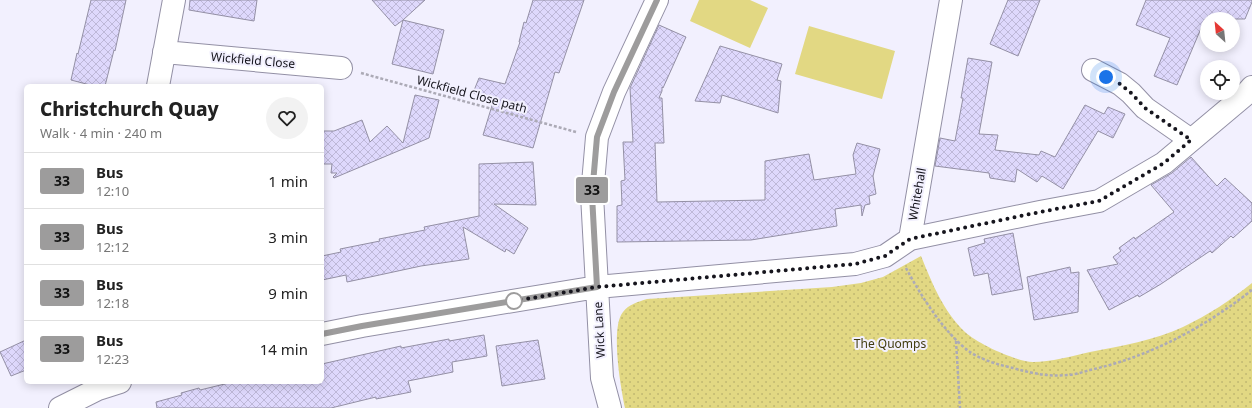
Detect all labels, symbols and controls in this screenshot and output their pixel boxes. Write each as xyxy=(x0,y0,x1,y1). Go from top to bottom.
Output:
north arrow xyxy=(1200,12,1240,52)
map controls xyxy=(1200,12,1240,100)
street label: Wickfield Close xyxy=(210,48,296,72)
button: locate xyxy=(1200,60,1240,100)
your location xyxy=(1096,67,1116,87)
street label: Wickfield Close path xyxy=(415,71,529,117)
text: Christchurch Quay xyxy=(40,96,219,122)
button: heart xyxy=(266,97,308,139)
text: Walk · 4 min · 240 m xyxy=(40,124,162,142)
text: Bus xyxy=(96,162,123,182)
street label: Whitehall xyxy=(904,166,930,222)
text: 33 xyxy=(54,171,70,190)
text: 1 min xyxy=(268,171,308,191)
line badge: 33 xyxy=(574,177,610,203)
text: 33 xyxy=(584,180,600,199)
text: 12:10 xyxy=(96,182,129,200)
text: Bus xyxy=(96,218,123,238)
text: 33 xyxy=(54,227,70,246)
text: 3 min xyxy=(268,227,308,247)
text: 12:12 xyxy=(96,238,129,256)
text: Bus xyxy=(96,274,123,294)
text: 33 xyxy=(54,283,70,302)
text: 9 min xyxy=(268,283,308,303)
unlabelled marker xyxy=(505,292,523,310)
text: 12:18 xyxy=(96,294,129,312)
street label: Wick Lane xyxy=(589,301,609,359)
text: Bus xyxy=(96,330,123,350)
park label: The Quomps xyxy=(854,335,926,352)
text: 33 xyxy=(54,339,70,358)
text: 14 min xyxy=(260,339,308,359)
text: 12:23 xyxy=(96,350,129,368)

